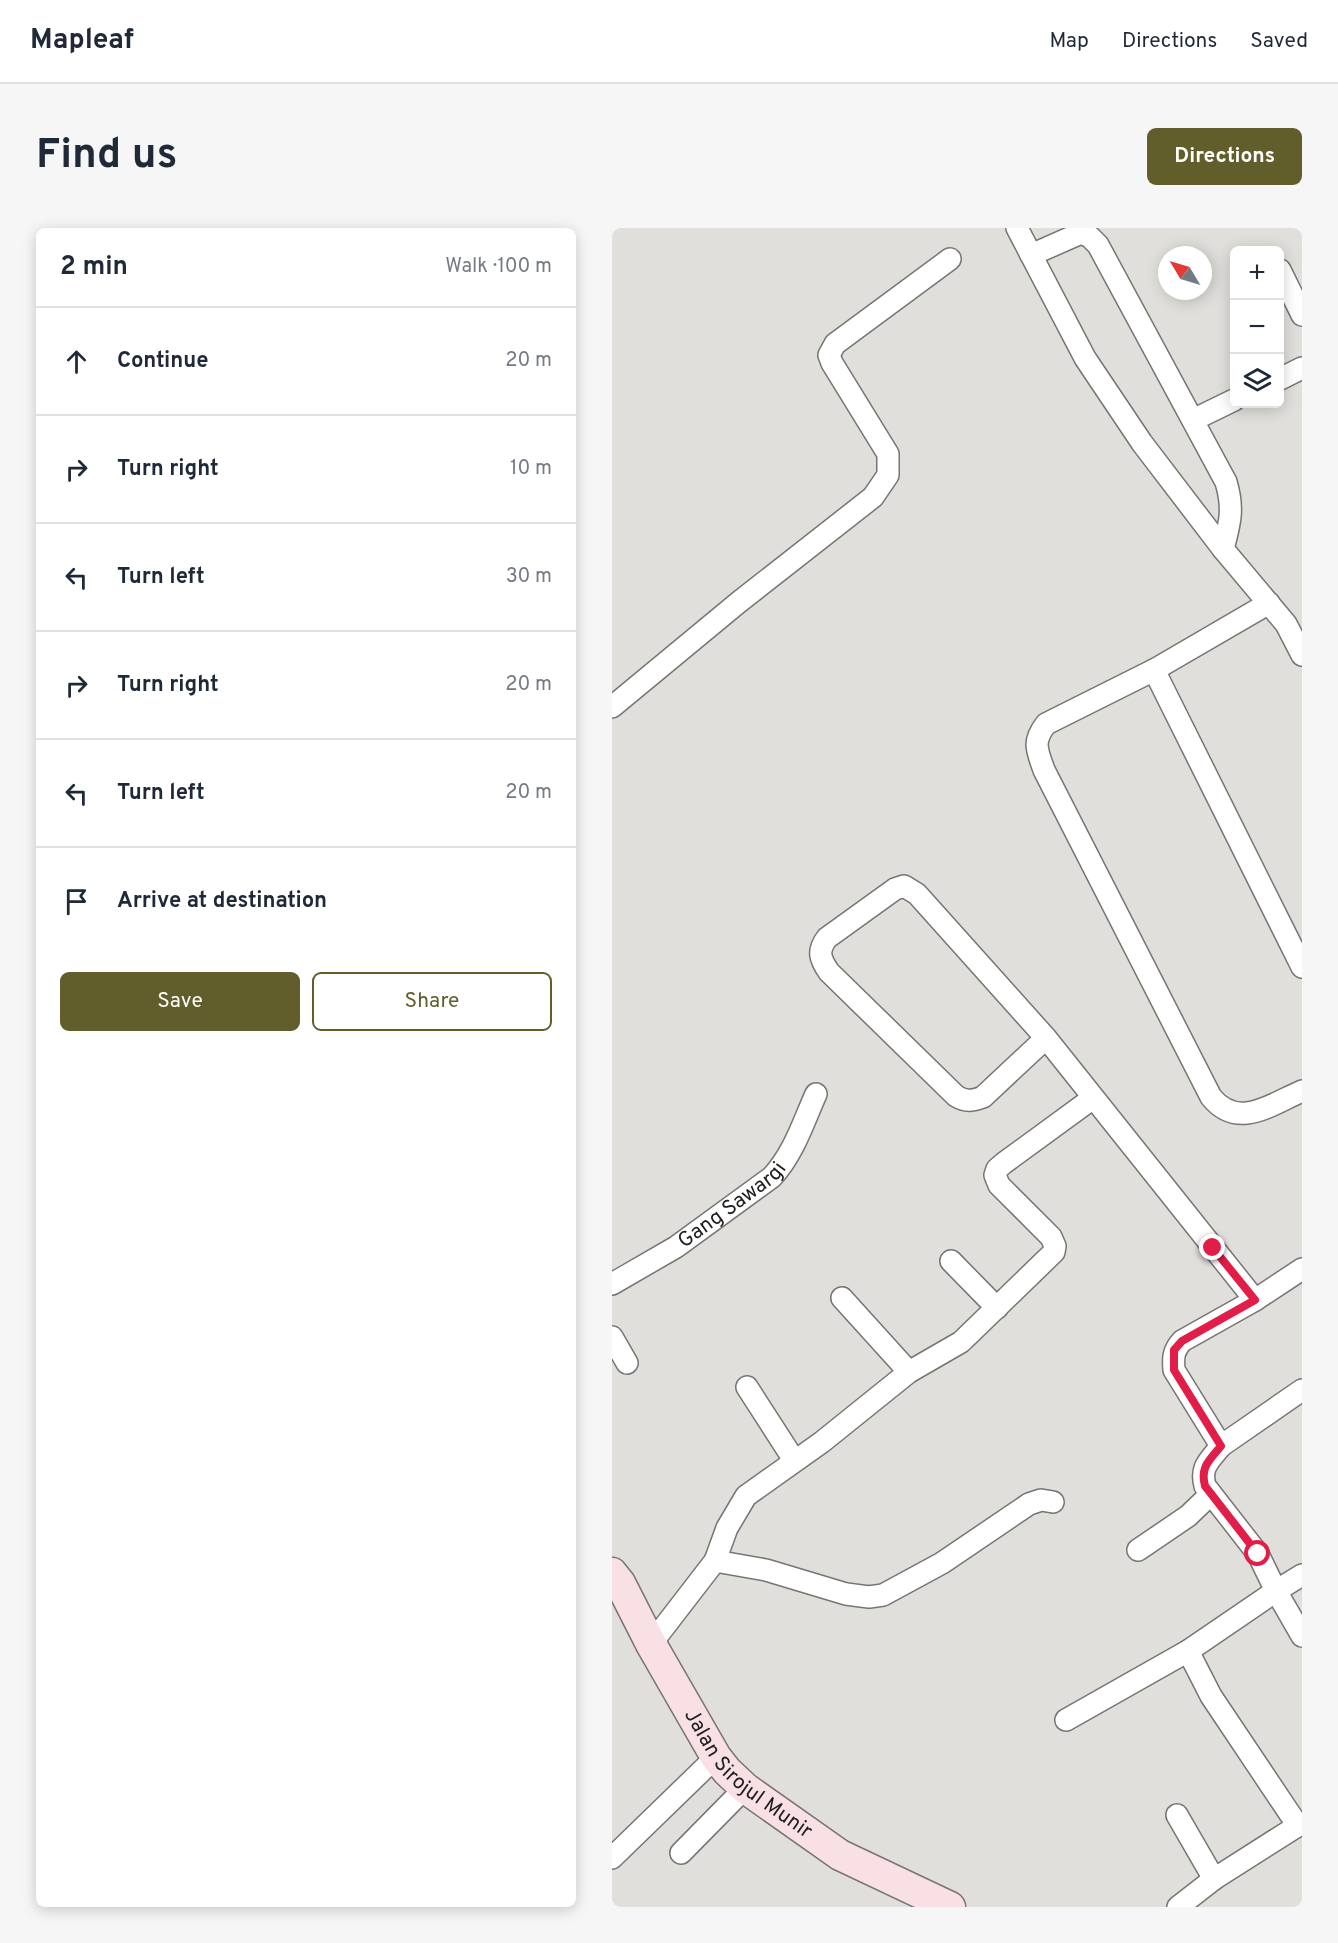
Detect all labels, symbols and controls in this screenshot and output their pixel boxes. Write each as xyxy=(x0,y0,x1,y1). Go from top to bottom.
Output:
text: Mapleaf xyxy=(30,23,134,59)
text: Map xyxy=(1049,28,1089,55)
text: Directions xyxy=(1122,28,1217,55)
text: Saved xyxy=(1250,28,1308,55)
button: Directions xyxy=(1147,128,1302,185)
text: Find us xyxy=(36,130,177,183)
north arrow xyxy=(1158,246,1212,300)
map controls xyxy=(1230,246,1284,408)
button: + xyxy=(1230,246,1284,300)
text: 2 min xyxy=(60,251,128,284)
text: Walk · 100 m xyxy=(445,254,552,280)
button: − xyxy=(1230,300,1284,354)
icon: ahead xyxy=(60,345,93,378)
text: Continue xyxy=(117,348,208,375)
text: 20 m xyxy=(505,348,552,374)
button: layers xyxy=(1230,354,1284,408)
icon: right xyxy=(60,453,93,486)
text: Turn right xyxy=(117,456,219,483)
text: 10 m xyxy=(510,456,552,482)
icon: left xyxy=(60,561,93,594)
text: Turn left xyxy=(117,564,205,591)
text: 30 m xyxy=(506,564,552,590)
icon: right xyxy=(60,669,93,702)
text: Turn right xyxy=(117,672,219,699)
text: 20 m xyxy=(505,672,552,698)
icon: left xyxy=(60,777,93,810)
text: Turn left xyxy=(117,780,205,807)
text: 20 m xyxy=(505,780,552,806)
icon: arrive xyxy=(60,885,93,918)
text: Arrive at destination xyxy=(117,888,327,915)
button: Save xyxy=(60,972,300,1031)
button: Share xyxy=(312,972,552,1031)
street label: Gang Sawargi xyxy=(673,1157,793,1255)
route end xyxy=(1199,1234,1225,1260)
route start xyxy=(1244,1540,1270,1566)
street label: Jalan Sirojul Munir xyxy=(678,1704,818,1845)

